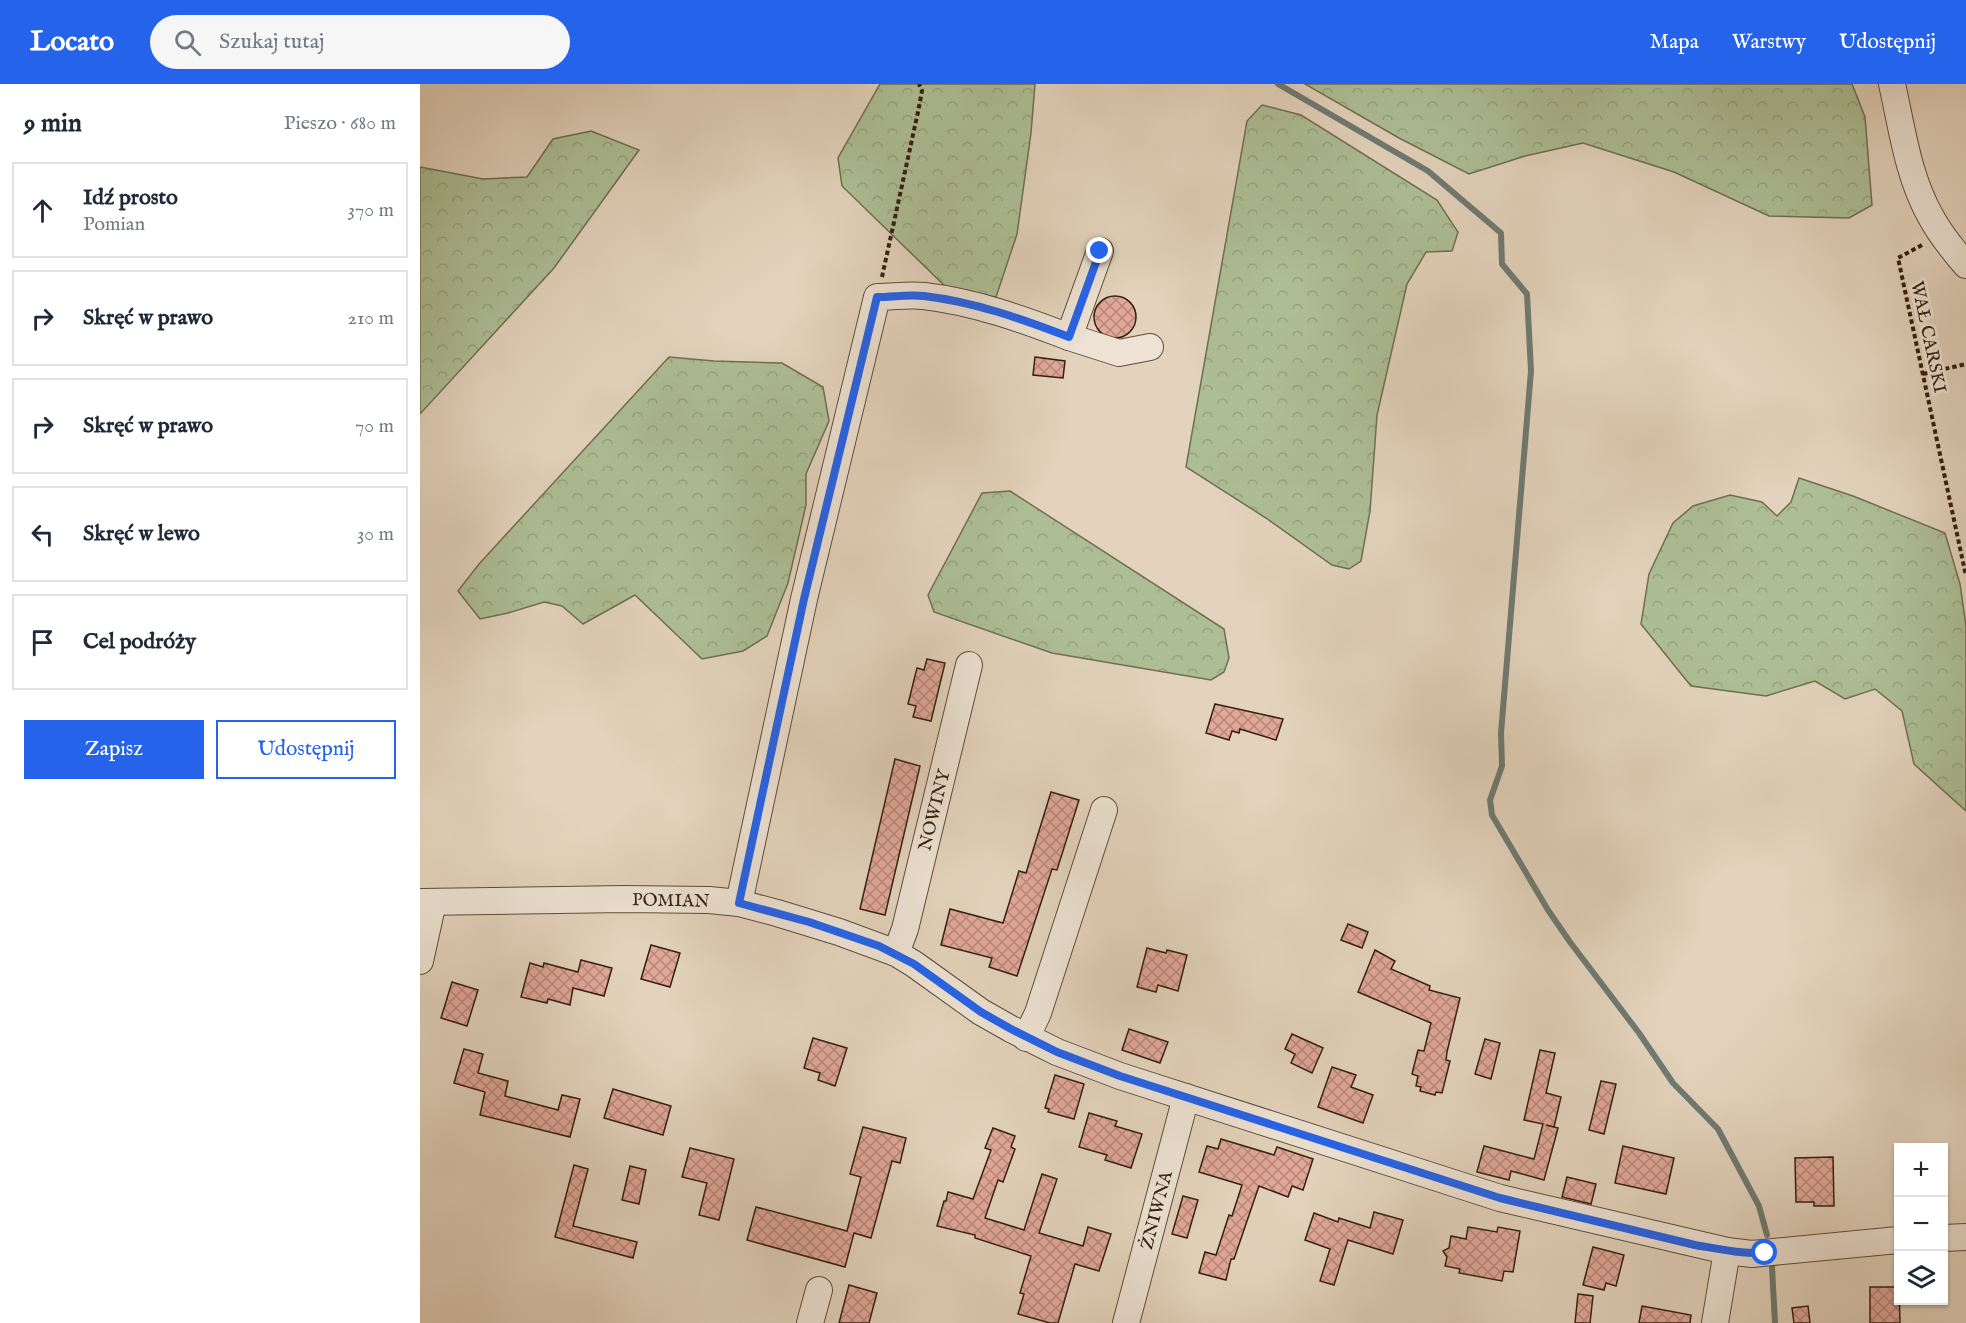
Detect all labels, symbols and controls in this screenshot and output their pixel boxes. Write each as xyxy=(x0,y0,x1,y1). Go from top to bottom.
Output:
search box xyxy=(150,15,570,69)
text: Locato xyxy=(30,25,114,60)
icon: search xyxy=(171,26,204,59)
text: Szukaj tutaj xyxy=(219,28,324,56)
text: Mapa xyxy=(1649,29,1699,56)
text: Warstwy xyxy=(1732,29,1806,56)
text: Udostępnij xyxy=(1839,29,1936,56)
text: 9 min xyxy=(24,107,82,140)
text: Pieszo · 680 m xyxy=(284,111,396,136)
text: Idź prosto xyxy=(83,184,178,212)
icon: ahead xyxy=(26,194,59,227)
text: 370 m xyxy=(348,198,394,223)
text: Pomian xyxy=(83,212,145,237)
route end xyxy=(1086,237,1112,263)
street label: WAŁ CARSKI xyxy=(1904,279,1951,396)
icon: right xyxy=(26,302,59,335)
text: Skręć w prawo xyxy=(83,304,213,332)
text: 210 m xyxy=(348,306,394,331)
icon: right xyxy=(26,410,59,443)
text: Skręć w prawo xyxy=(83,412,213,440)
text: 70 m xyxy=(355,414,394,439)
icon: left xyxy=(26,518,59,551)
text: Skręć w lewo xyxy=(83,520,200,548)
text: 30 m xyxy=(357,522,394,547)
icon: arrive xyxy=(26,626,59,659)
text: Cel podróży xyxy=(83,628,196,656)
button: Zapisz xyxy=(24,720,204,779)
button: Udostępnij xyxy=(216,720,396,779)
street label: NOWINY xyxy=(914,767,957,853)
street label: POMIAN xyxy=(632,889,710,914)
map controls xyxy=(1894,1143,1948,1305)
button: + xyxy=(1894,1143,1948,1197)
street label: ŻNIWNA xyxy=(1135,1167,1179,1252)
button: − xyxy=(1894,1197,1948,1251)
route start xyxy=(1751,1239,1777,1265)
button: layers xyxy=(1894,1251,1948,1305)

